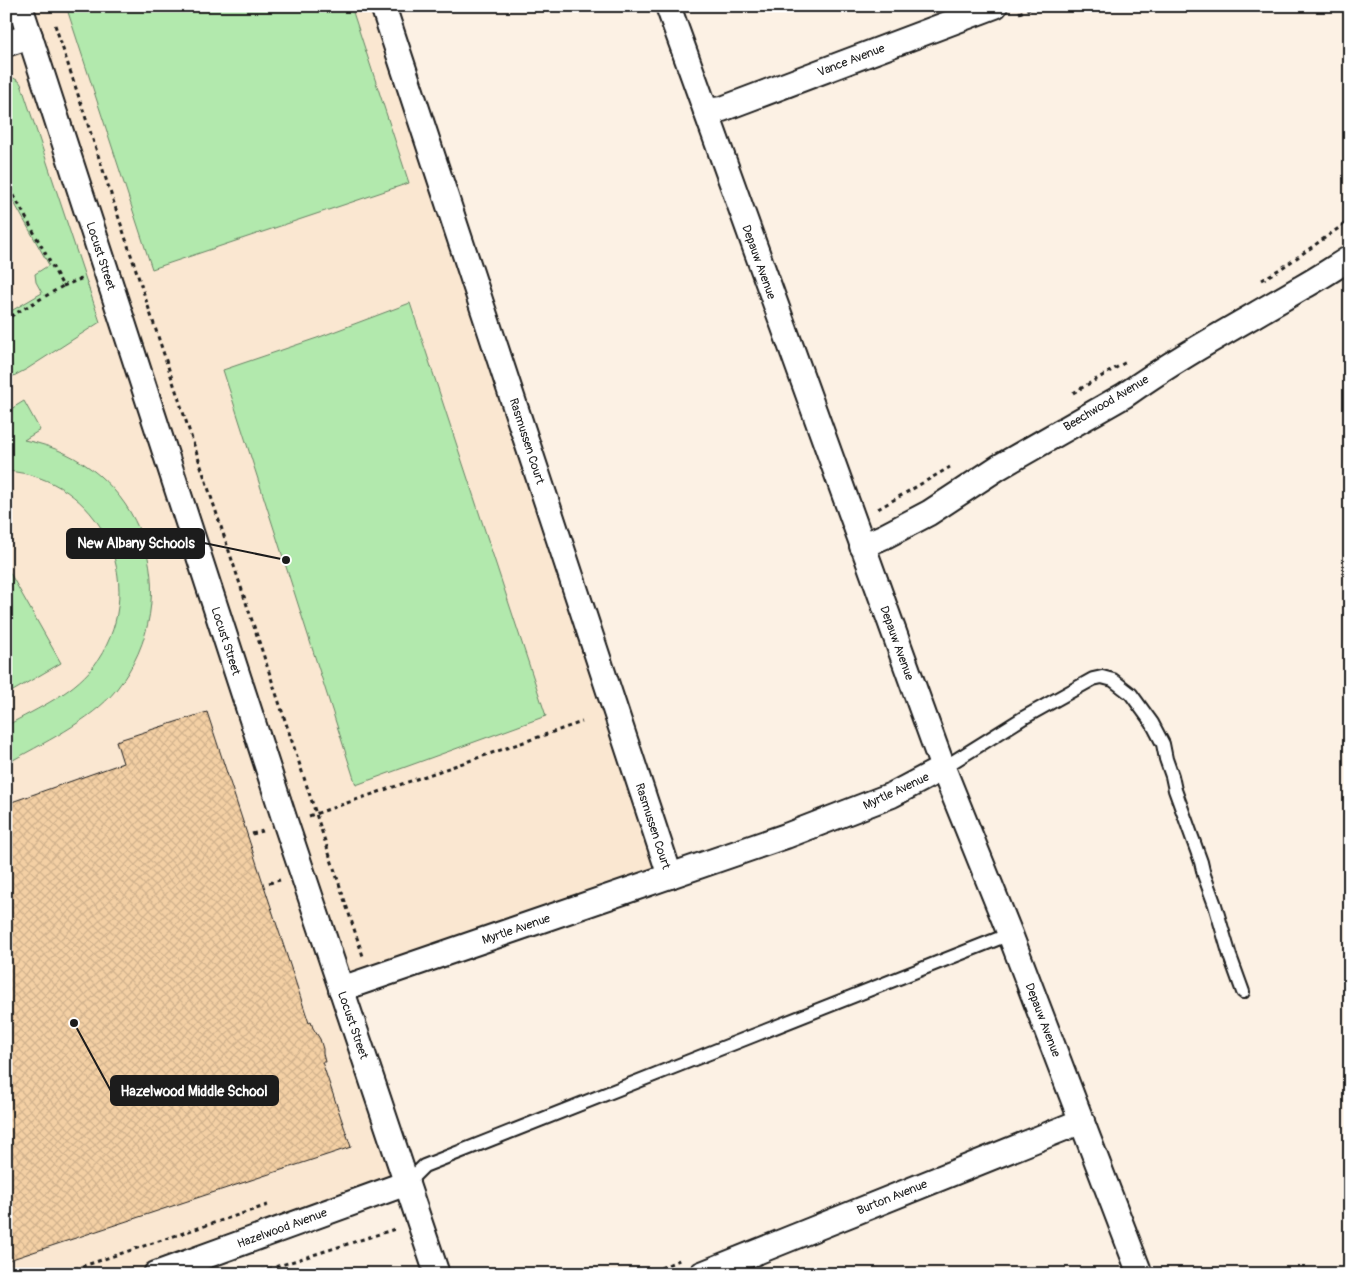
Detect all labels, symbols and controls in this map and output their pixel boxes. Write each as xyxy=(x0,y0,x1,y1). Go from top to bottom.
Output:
street label: Vance Avenue xyxy=(815,41,887,80)
street label: Locust Street xyxy=(82,220,119,292)
street label: Depauw Avenue xyxy=(738,223,779,301)
street label: Beechwood Avenue xyxy=(1061,372,1152,435)
street label: Rasmussen Court xyxy=(506,396,548,486)
callout: New Albany Schools xyxy=(67,529,204,558)
text: New Albany Schools xyxy=(77,535,195,552)
street label: Depauw Avenue xyxy=(876,604,917,682)
street label: Locust Street xyxy=(207,605,244,677)
street label: Myrtle Avenue xyxy=(861,770,932,813)
street label: Rasmussen Court xyxy=(632,781,674,871)
street label: Myrtle Avenue xyxy=(480,911,552,948)
street label: Depauw Avenue xyxy=(1022,981,1064,1059)
street label: Locust Street xyxy=(334,989,371,1061)
callout: Hazelwood Middle School xyxy=(111,1076,278,1105)
text: Hazelwood Middle School xyxy=(120,1083,268,1100)
street label: Burton Avenue xyxy=(855,1177,930,1218)
street label: Hazelwood Avenue xyxy=(235,1205,329,1252)

